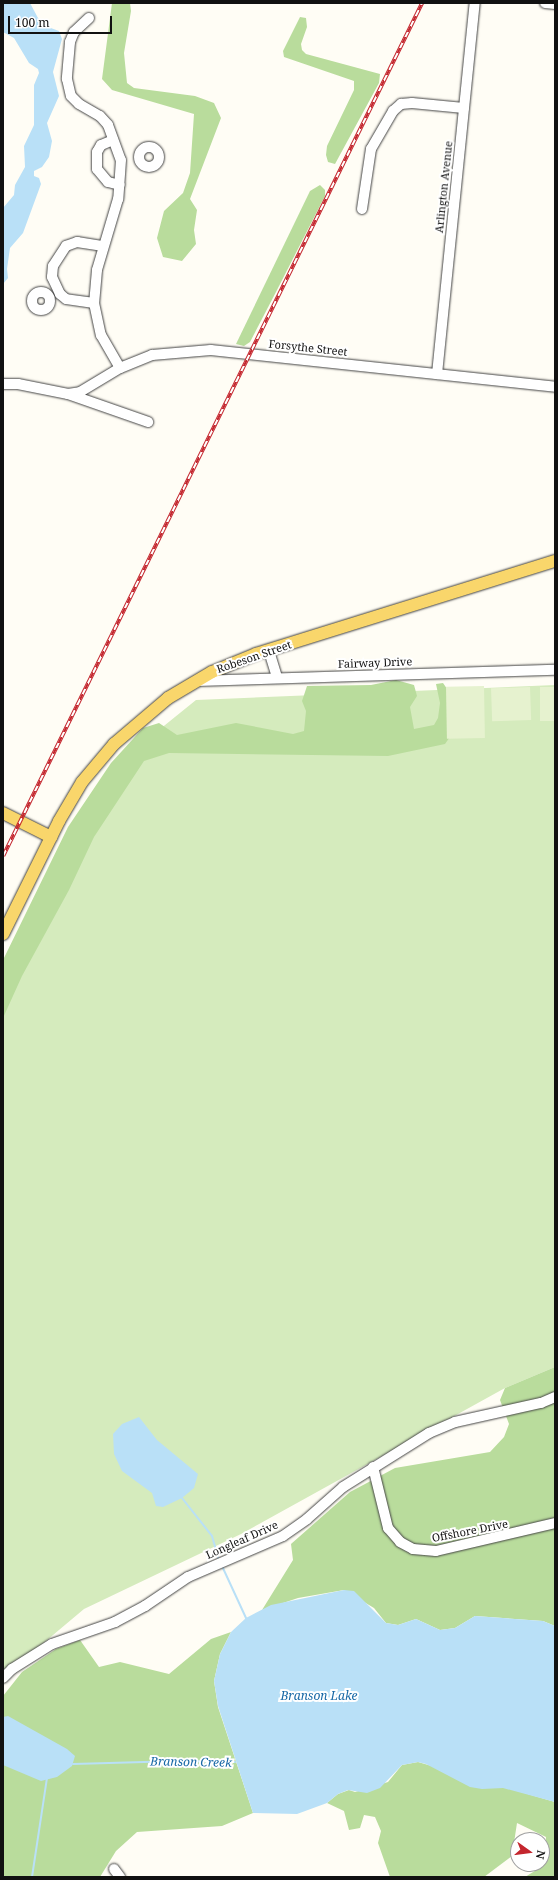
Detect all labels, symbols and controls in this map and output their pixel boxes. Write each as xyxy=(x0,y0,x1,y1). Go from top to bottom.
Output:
scale bar xyxy=(10,8,114,34)
text: 100 m xyxy=(15,14,50,31)
street label: Arlington Avenue xyxy=(433,140,455,234)
street label: Forsythe Street xyxy=(268,337,348,359)
street label: Robeson Street xyxy=(215,638,293,676)
street label: Fairway Drive xyxy=(338,655,412,671)
street label: Offshore Drive xyxy=(431,1517,509,1545)
street label: Longleaf Drive xyxy=(204,1518,280,1562)
water label: Branson Lake xyxy=(280,1689,358,1703)
water label: Branson Creek xyxy=(150,1754,232,1770)
north arrow xyxy=(510,1832,550,1872)
text: N xyxy=(533,1849,549,1861)

